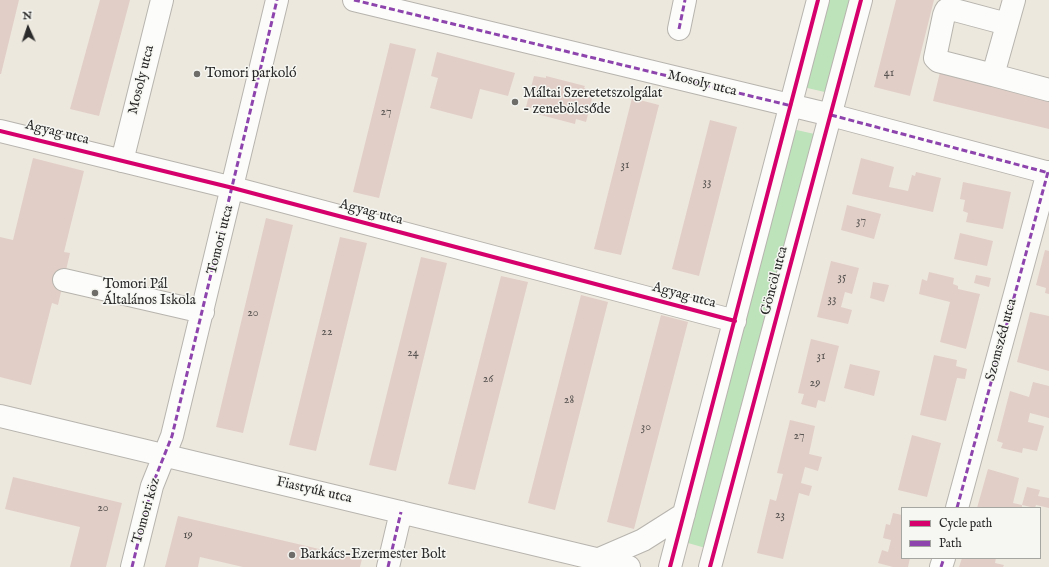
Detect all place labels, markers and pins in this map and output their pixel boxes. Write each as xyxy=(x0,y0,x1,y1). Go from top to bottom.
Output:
place label: Tomori parkoló xyxy=(205,66,297,82)
marker: Tomori parkoló xyxy=(192,69,202,79)
place label: Máltai Szeretetszolgálat - zenebölcsőde xyxy=(523,86,662,118)
marker: Máltai Szeretetszolgálat - zenebölcsőde xyxy=(510,97,520,107)
place label: Tomori Pál Általános Iskola xyxy=(103,277,196,310)
marker: Tomori Pál Általános Iskola xyxy=(90,288,100,298)
place label: Barkács-Ezermester Bolt xyxy=(300,547,446,563)
marker: Barkács-Ezermester Bolt xyxy=(287,550,297,560)

